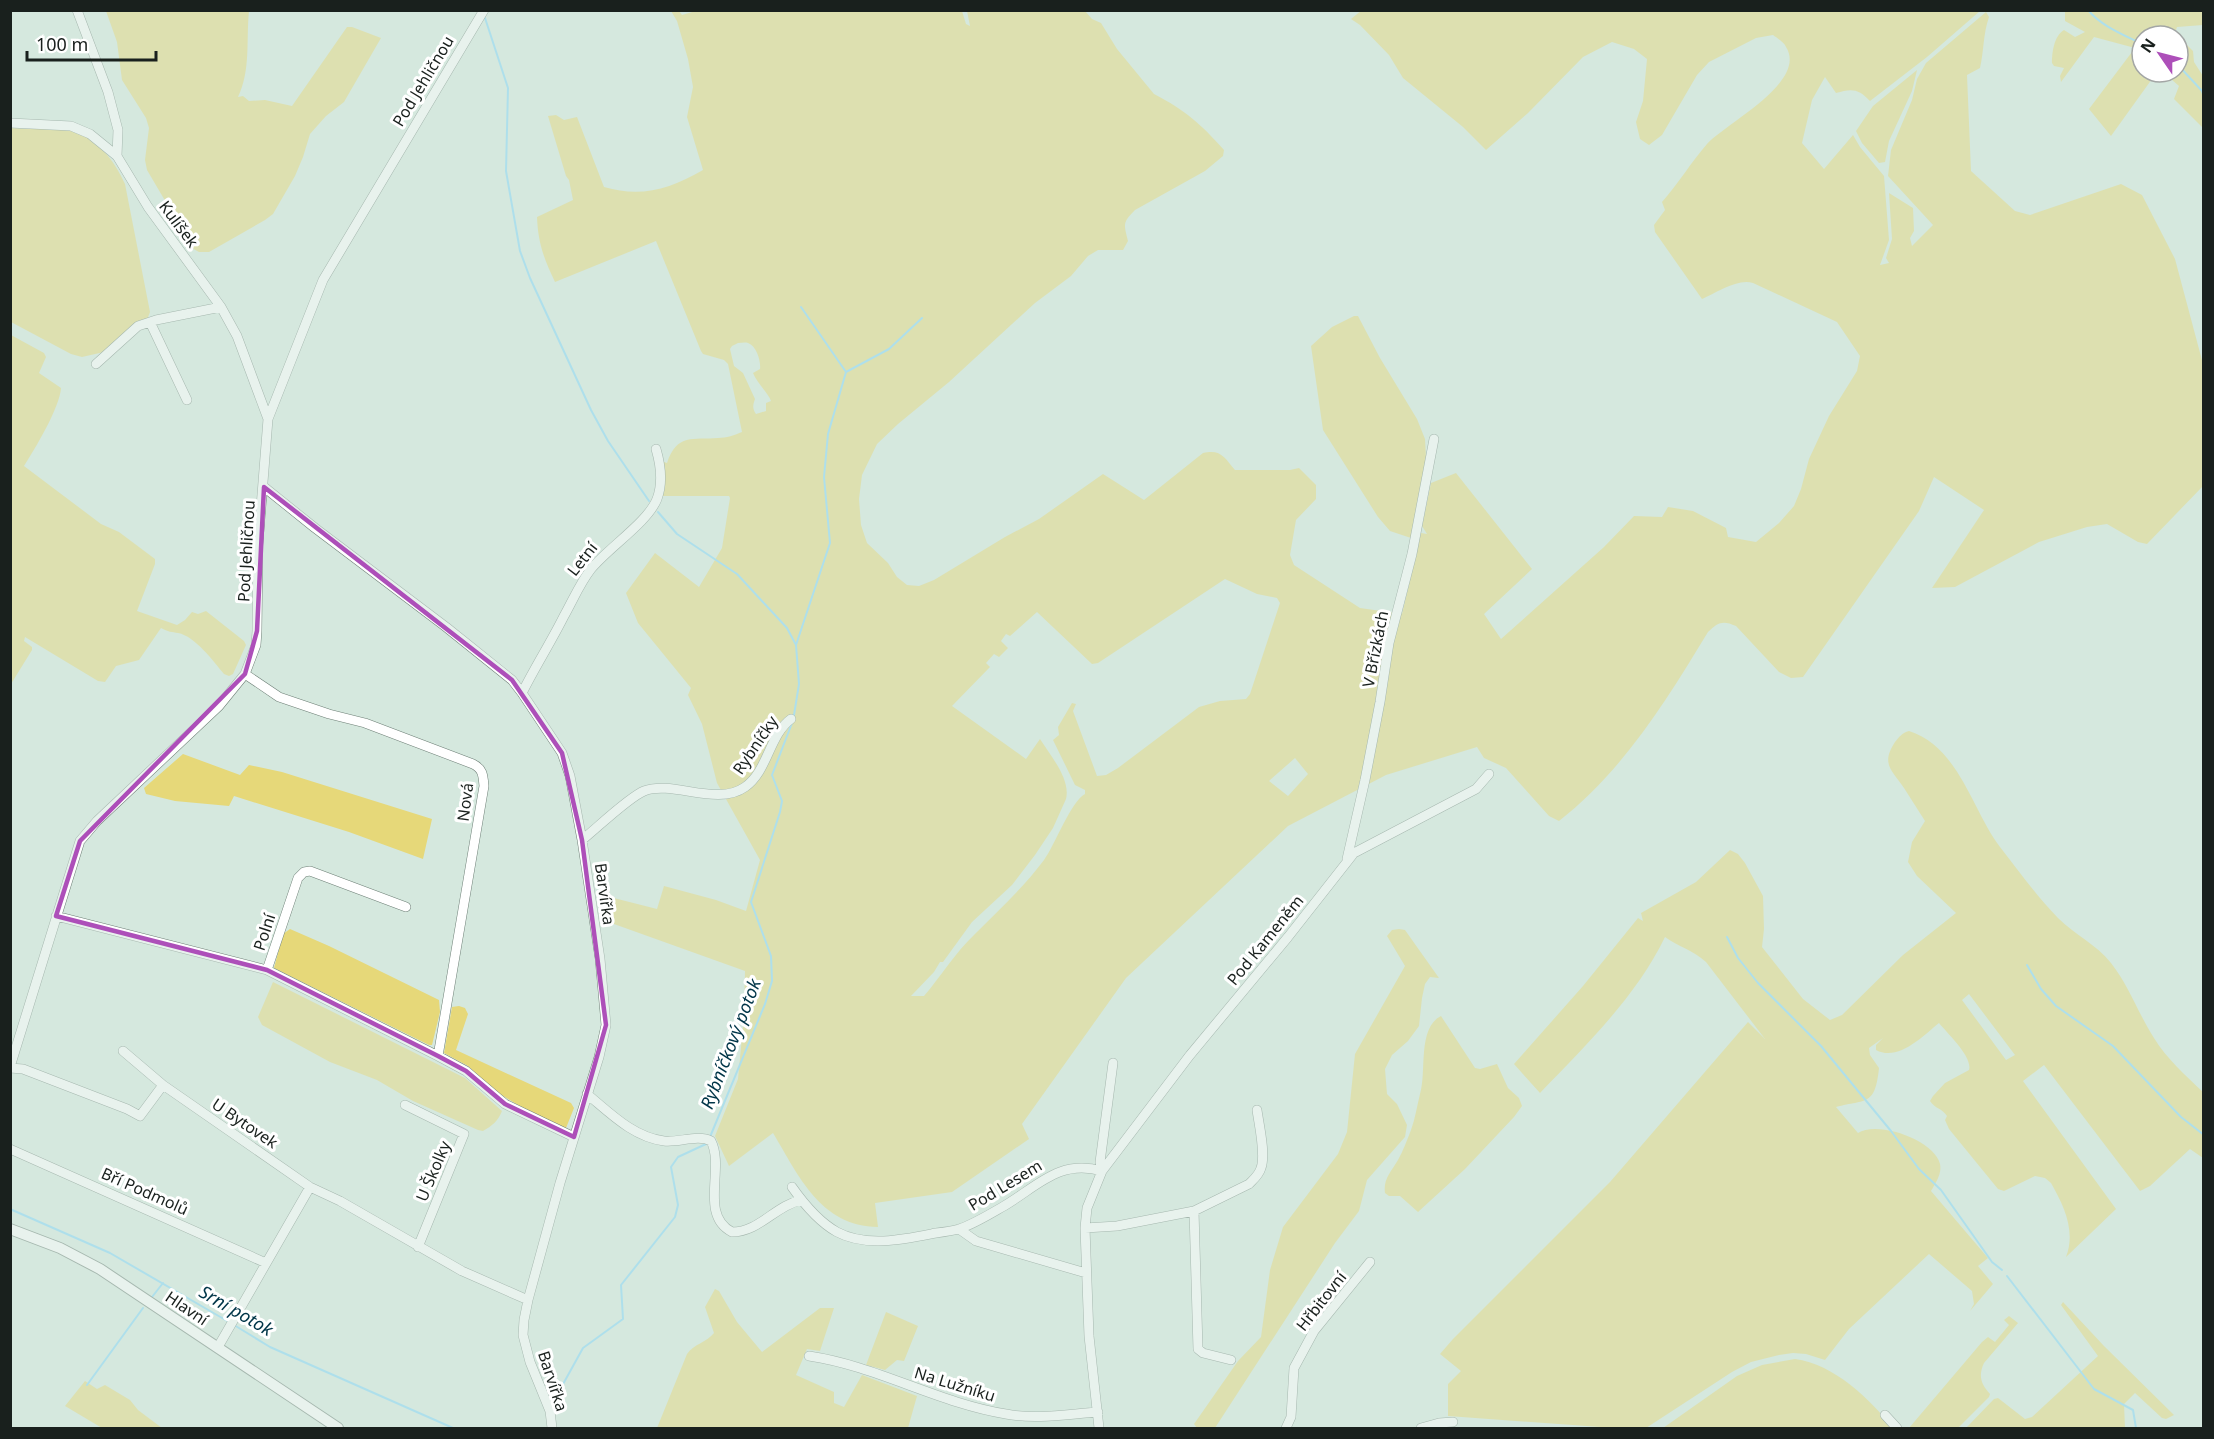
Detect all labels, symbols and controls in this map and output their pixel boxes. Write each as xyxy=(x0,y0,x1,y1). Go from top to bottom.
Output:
scale bar xyxy=(27,24,156,62)
north arrow xyxy=(2130,24,2190,84)
text: 100 m xyxy=(36,32,88,56)
street label: Pod Jehličnou xyxy=(387,32,459,130)
text: N xyxy=(2135,34,2160,57)
street label: Kulíšek xyxy=(154,196,204,252)
street label: Pod Jehličnou xyxy=(232,499,260,603)
street label: Letní xyxy=(562,537,603,580)
street label: V Břízkách xyxy=(1357,609,1393,689)
street label: Rybníčky xyxy=(727,711,783,779)
street label: Nová xyxy=(452,781,478,823)
street label: Barvířka xyxy=(590,862,620,926)
street label: Pod Kameněm xyxy=(1222,890,1308,990)
street label: Polní xyxy=(248,910,281,953)
water label: Rybníčkový potok xyxy=(694,974,766,1112)
street label: U Bytovek xyxy=(208,1093,283,1153)
street label: U Školky xyxy=(410,1137,456,1205)
street label: Pod Lesem xyxy=(964,1154,1046,1216)
street label: Bří Podmolů xyxy=(98,1162,192,1220)
street label: Hřbitovní xyxy=(1291,1266,1352,1335)
water label: Srní potok xyxy=(195,1279,279,1341)
street label: Hlavní xyxy=(161,1286,213,1331)
street label: Barvířka xyxy=(533,1348,573,1414)
street label: Na Lužníku xyxy=(912,1361,998,1407)

